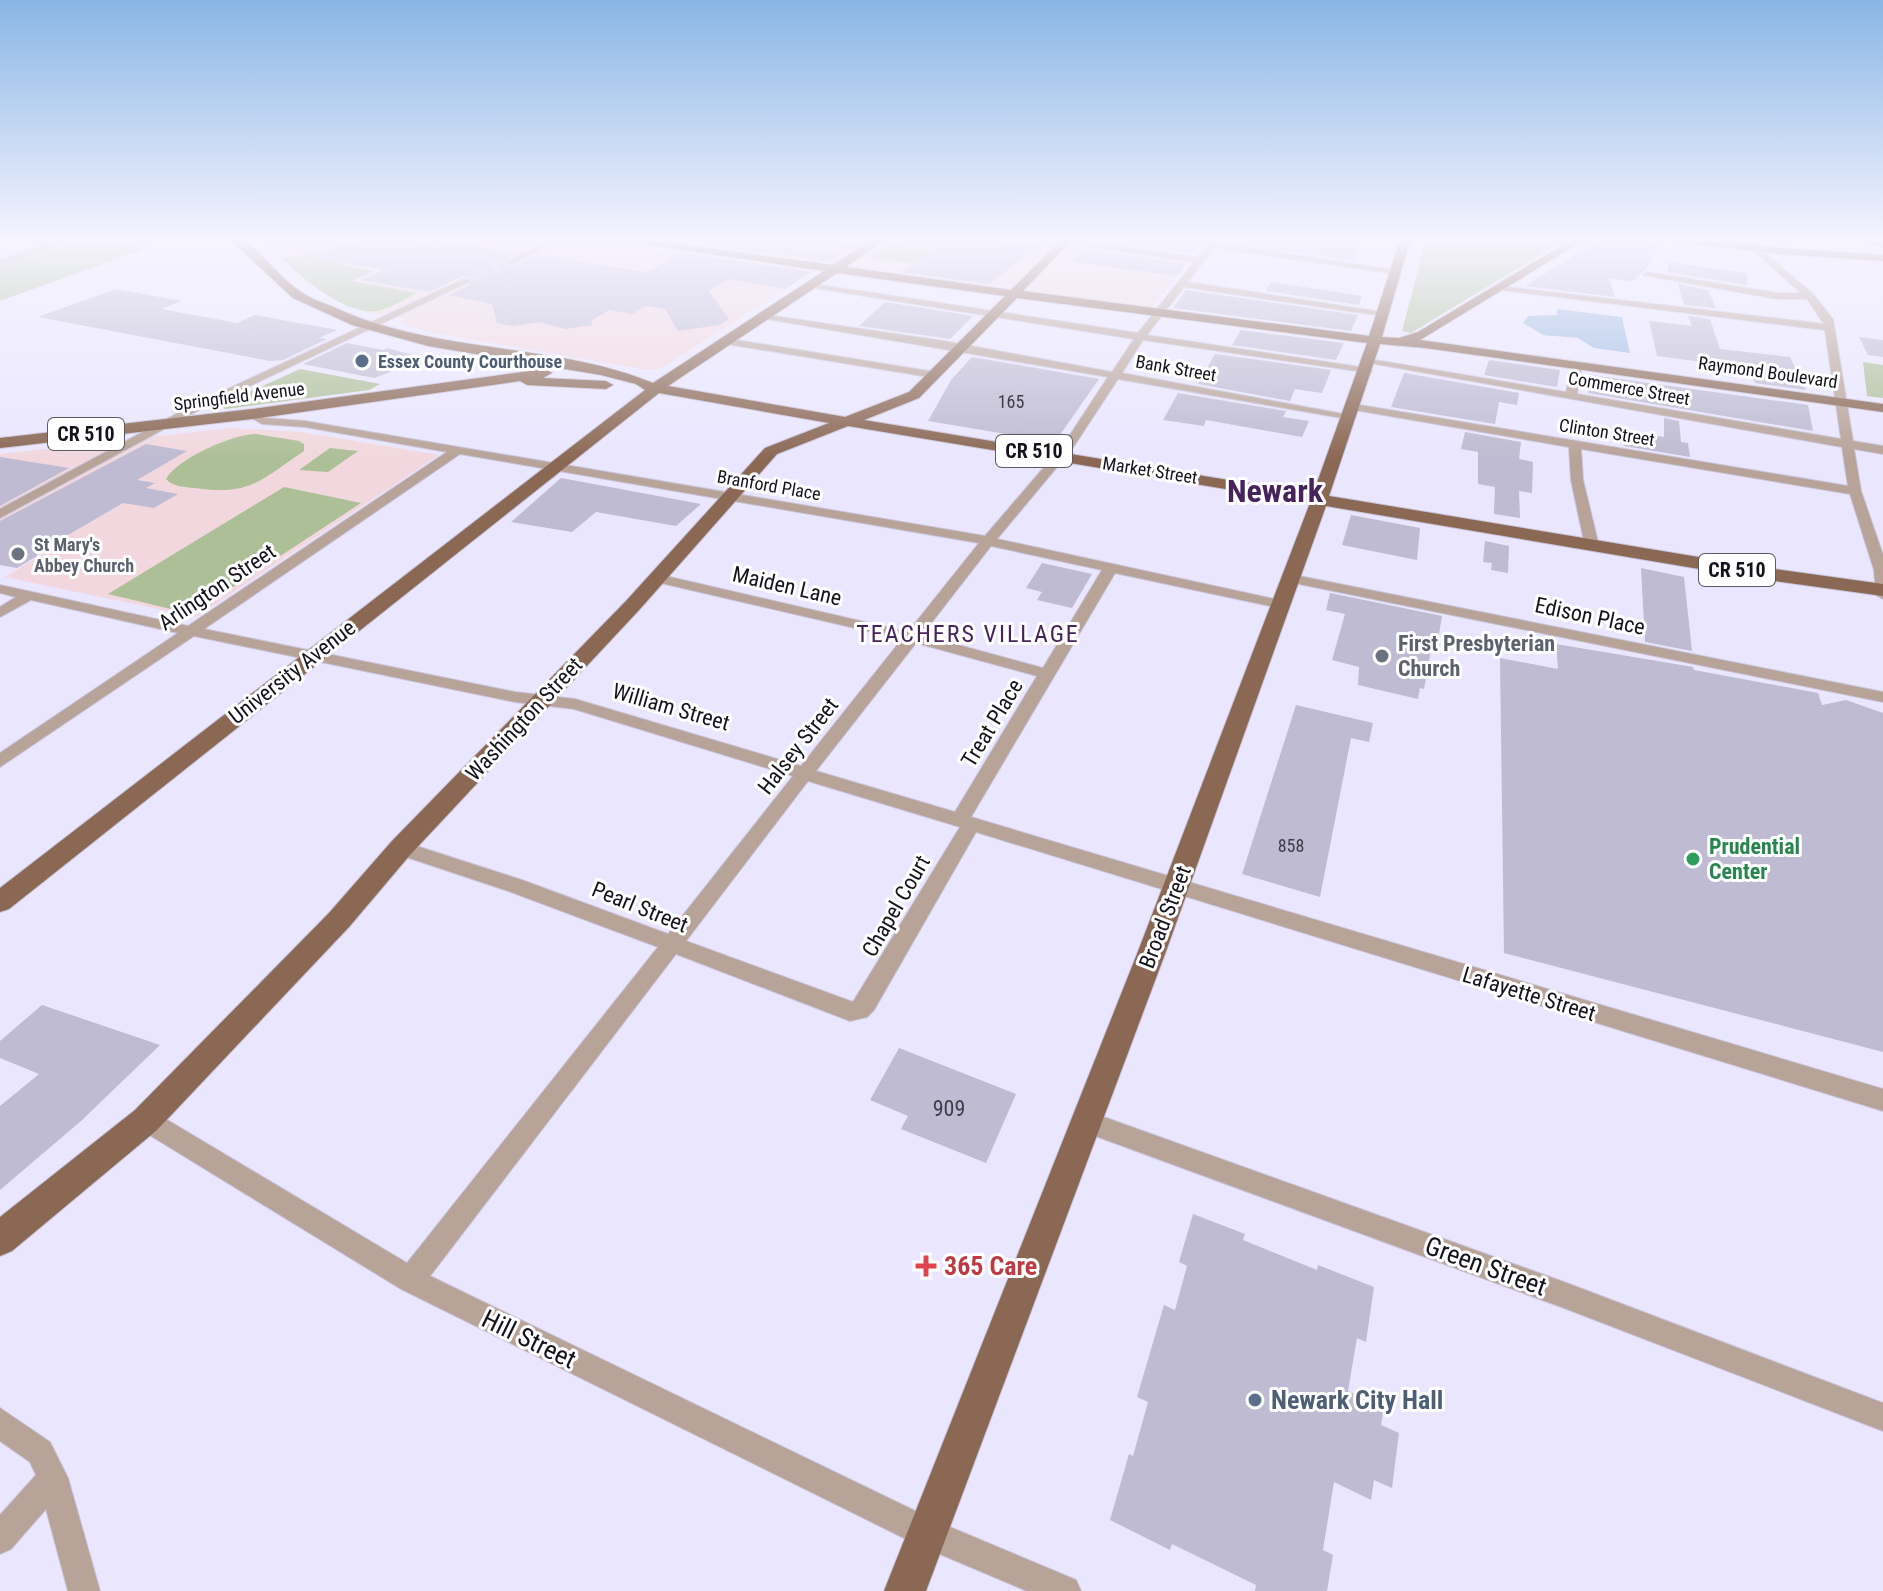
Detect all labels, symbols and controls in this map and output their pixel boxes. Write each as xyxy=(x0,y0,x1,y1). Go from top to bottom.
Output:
place label: Essex County Courthouse xyxy=(378,351,563,372)
street label: Bank Street xyxy=(1134,351,1218,385)
marker: Essex County Courthouse xyxy=(353,352,371,370)
street label: Raymond Boulevard xyxy=(1697,352,1839,392)
street label: Commerce Street xyxy=(1567,367,1691,409)
street label: Springfield Avenue xyxy=(172,378,306,414)
house number: 165 xyxy=(998,391,1024,412)
street label: Clinton Street xyxy=(1558,414,1656,450)
road number: CR 510 xyxy=(48,418,124,450)
road number: CR 510 xyxy=(996,435,1072,467)
street label: Market Street xyxy=(1101,452,1199,488)
street label: Branford Place xyxy=(716,466,822,504)
district label: Newark xyxy=(1227,472,1324,510)
place label: St Mary's Abbey Church xyxy=(34,534,134,576)
street label: Arlington Street xyxy=(154,539,280,635)
marker: St Mary's Abbey Church xyxy=(9,545,27,563)
road number: CR 510 xyxy=(1699,554,1775,586)
street label: Maiden Lane xyxy=(730,561,844,611)
street label: Edison Place xyxy=(1533,592,1647,640)
street label: University Avenue xyxy=(224,615,360,729)
district label: TEACHERS VILLAGE xyxy=(856,620,1080,648)
place label: First Presbyterian Church xyxy=(1398,631,1555,681)
marker: First Presbyterian Church xyxy=(1373,647,1391,665)
street label: Washington Street xyxy=(461,652,587,786)
street label: Treat Place xyxy=(956,675,1028,771)
street label: William Street xyxy=(610,678,732,736)
street label: Halsey Street xyxy=(753,693,843,799)
place label: Prudential Center xyxy=(1709,834,1800,884)
house number: 858 xyxy=(1278,835,1304,856)
marker: Prudential Center xyxy=(1684,850,1702,868)
street label: Chapel Court xyxy=(857,851,935,961)
street label: Broad Street xyxy=(1134,862,1196,972)
street label: Pearl Street xyxy=(588,876,692,938)
street label: Lafayette Street xyxy=(1460,962,1598,1026)
house number: 909 xyxy=(933,1096,965,1121)
street label: Green Street xyxy=(1421,1230,1551,1302)
place label: 365 Care xyxy=(944,1251,1037,1281)
marker: 365 Care xyxy=(915,1255,937,1277)
street label: Hill Street xyxy=(477,1303,581,1375)
place label: Newark City Hall xyxy=(1271,1385,1443,1415)
marker: Newark City Hall xyxy=(1246,1391,1264,1409)

